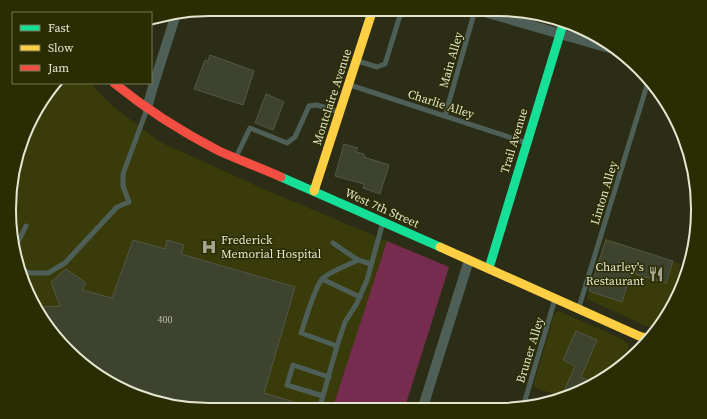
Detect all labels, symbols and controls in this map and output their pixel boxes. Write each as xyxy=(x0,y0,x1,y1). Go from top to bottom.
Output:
legend xyxy=(12,12,152,84)
text: Fast xyxy=(48,20,70,36)
street label: Main Alley xyxy=(435,29,467,90)
text: Slow xyxy=(48,40,74,56)
street label: Montclaire Avenue xyxy=(309,47,355,147)
text: Jam xyxy=(47,60,69,76)
street label: Charlie Alley xyxy=(406,86,477,123)
street label: Trail Avenue xyxy=(497,106,531,176)
street label: Linton Alley xyxy=(587,158,622,227)
street label: West 7th Street xyxy=(342,184,422,232)
place label: Frederick Memorial Hospital xyxy=(221,232,322,262)
hospital icon: Frederick Memorial Hospital xyxy=(200,238,218,256)
place label: Charley's Restaurant xyxy=(586,259,644,289)
restaurant icon: Charley's Restaurant xyxy=(647,265,665,283)
house number: 400 xyxy=(158,313,173,326)
street label: Bruner Alley xyxy=(512,314,548,385)

